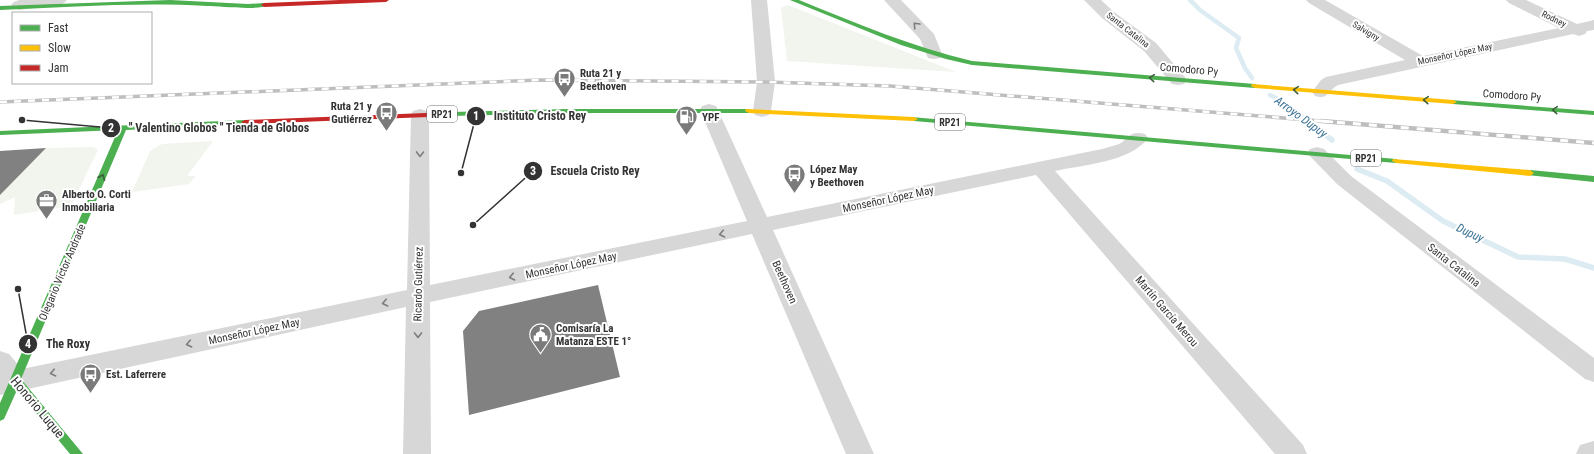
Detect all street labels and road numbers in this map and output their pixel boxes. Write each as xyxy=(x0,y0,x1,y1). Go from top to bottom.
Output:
street label: Rodney xyxy=(1540,9,1568,29)
street label: Santa Catalina xyxy=(1105,10,1151,50)
street label: Salvigny xyxy=(1351,19,1381,43)
street label: Monseñor López May xyxy=(1417,41,1493,67)
street label: Comodoro Py xyxy=(1159,60,1219,79)
street label: Comodoro Py xyxy=(1482,87,1542,104)
road number: RP21 xyxy=(427,106,457,122)
road number: RP21 xyxy=(935,114,965,130)
road number: RP21 xyxy=(1351,150,1381,166)
street label: Monseñor López May xyxy=(841,183,935,215)
street label: Olegario Victor Andrade xyxy=(36,222,89,322)
street label: Santa Catalina xyxy=(1425,241,1483,290)
street label: Ricardo Gutiérrez xyxy=(411,246,426,322)
street label: Monseñor López May xyxy=(524,249,618,281)
street label: Beethoven xyxy=(769,259,800,306)
street label: Martín García Merou xyxy=(1133,274,1201,349)
street label: Monseñor López May xyxy=(207,315,301,347)
street label: Honorio Luque xyxy=(8,374,67,441)

